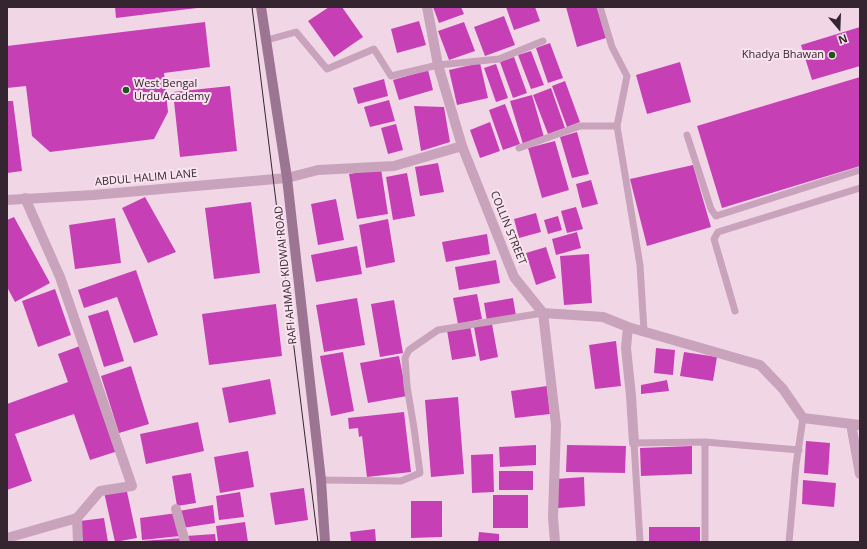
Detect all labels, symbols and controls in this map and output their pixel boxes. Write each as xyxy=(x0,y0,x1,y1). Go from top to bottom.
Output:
north arrow xyxy=(819,8,859,48)
text: N xyxy=(836,31,850,48)
place label: Khadya Bhawan xyxy=(742,48,824,62)
marker: Khadya Bhawan xyxy=(827,50,837,60)
place label: West Bengal Urdu Academy xyxy=(134,77,210,103)
marker: West Bengal Urdu Academy xyxy=(121,85,131,95)
street label: ABDUL HALIM LANE xyxy=(94,167,198,189)
street label: COLLIN STREET xyxy=(487,189,529,267)
street label: RAFI AHMAD KIDWAI ROAD xyxy=(272,205,300,345)

